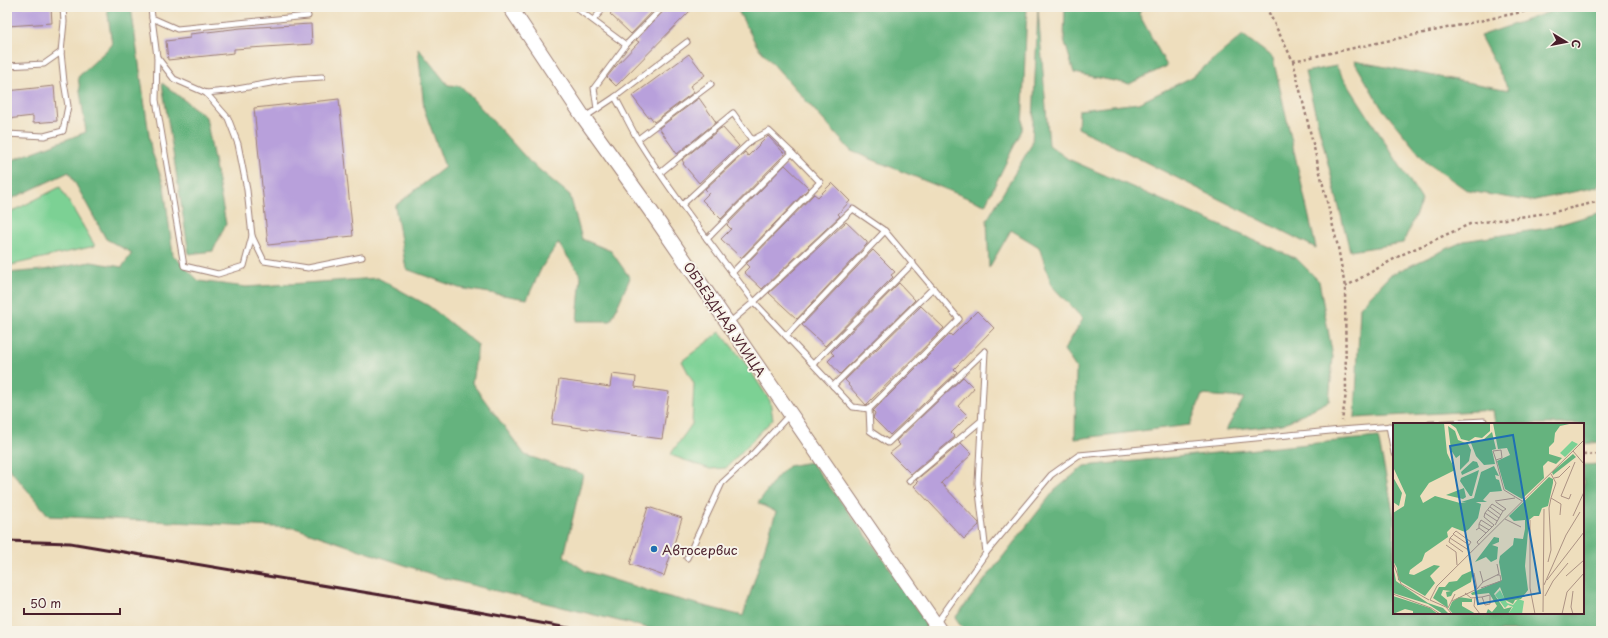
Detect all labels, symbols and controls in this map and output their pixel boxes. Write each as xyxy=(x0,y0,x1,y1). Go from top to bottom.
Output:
north arrow xyxy=(1546,22,1586,62)
text: С xyxy=(1567,38,1585,49)
street label: ОБЪЕЗДНАЯ УЛИЦА xyxy=(679,258,771,380)
inset map xyxy=(1393,423,1584,614)
place label: Автосервис xyxy=(662,540,738,559)
marker: Автосервис xyxy=(649,544,659,554)
scale bar xyxy=(24,590,120,616)
text: 50 m xyxy=(30,594,61,612)

